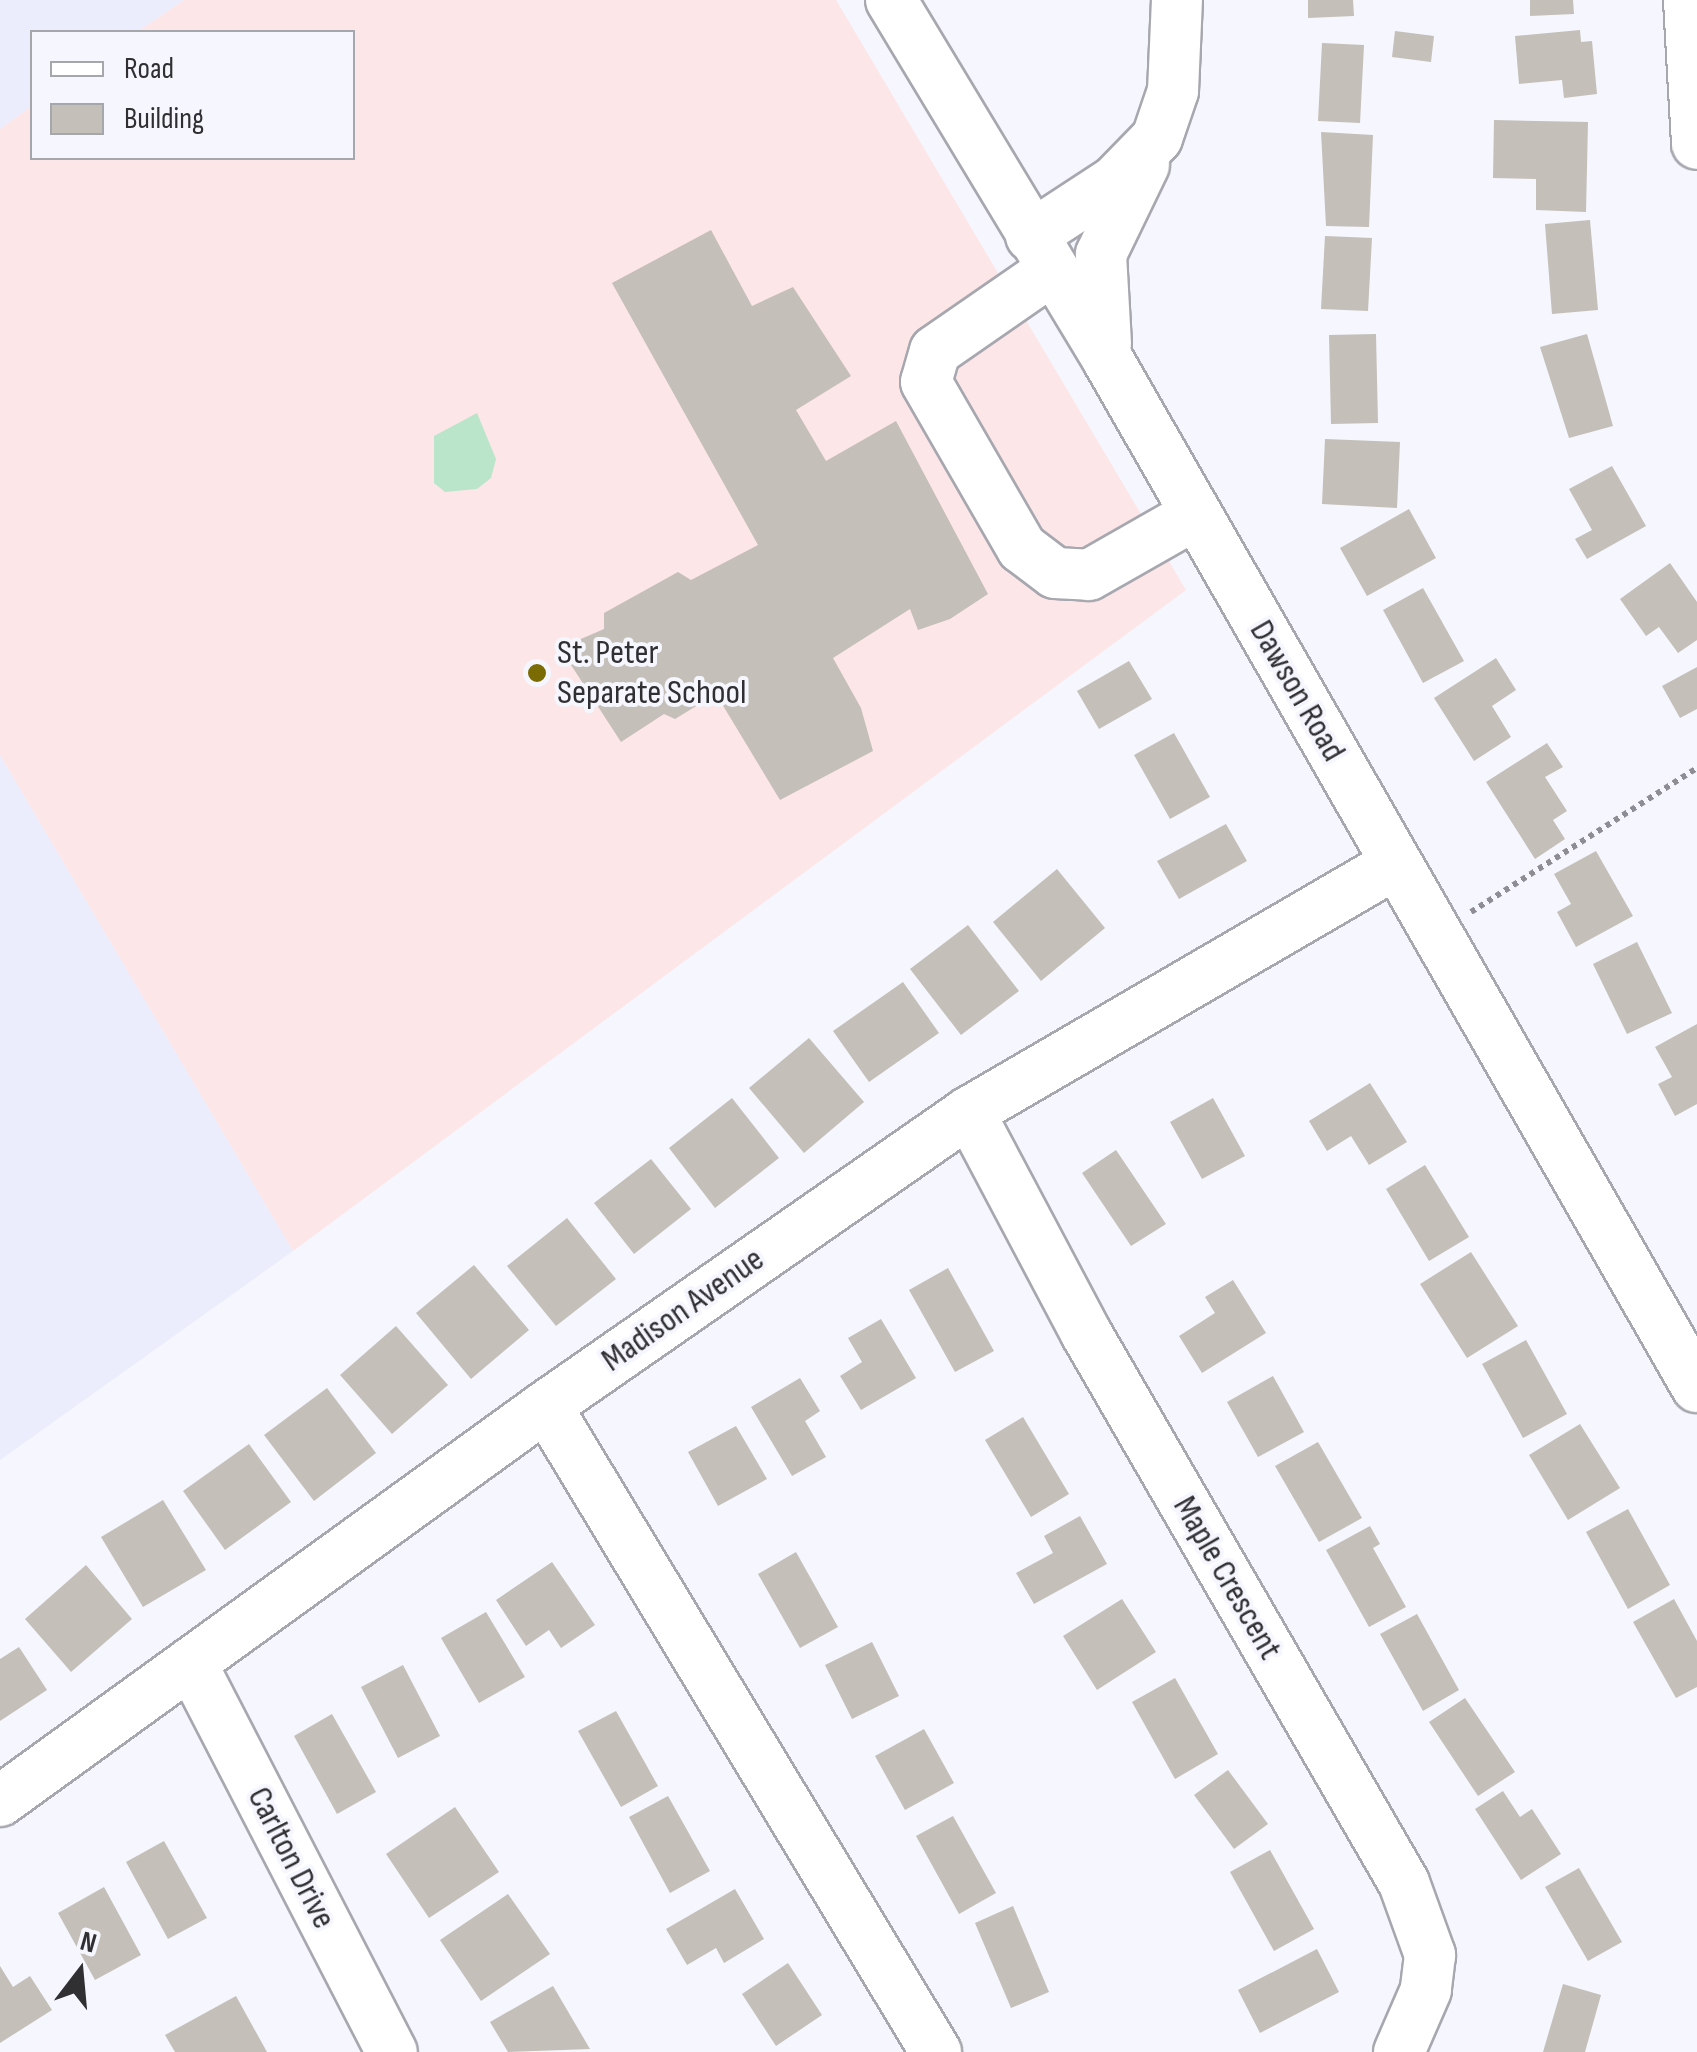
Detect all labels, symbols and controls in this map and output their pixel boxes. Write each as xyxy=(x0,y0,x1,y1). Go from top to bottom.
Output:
legend xyxy=(30,30,355,160)
text: Road xyxy=(124,51,174,87)
text: Building xyxy=(124,101,204,137)
street label: Dawson Road xyxy=(1240,613,1354,769)
place label: St. Peter Separate School xyxy=(557,632,746,714)
marker: St. Peter Separate School xyxy=(526,662,548,684)
street label: Madison Avenue xyxy=(594,1239,772,1381)
street label: Maple Crescent xyxy=(1163,1489,1291,1667)
street label: Carlton Drive xyxy=(238,1780,344,1936)
north arrow xyxy=(30,1922,130,2022)
text: N xyxy=(77,1925,100,1961)

